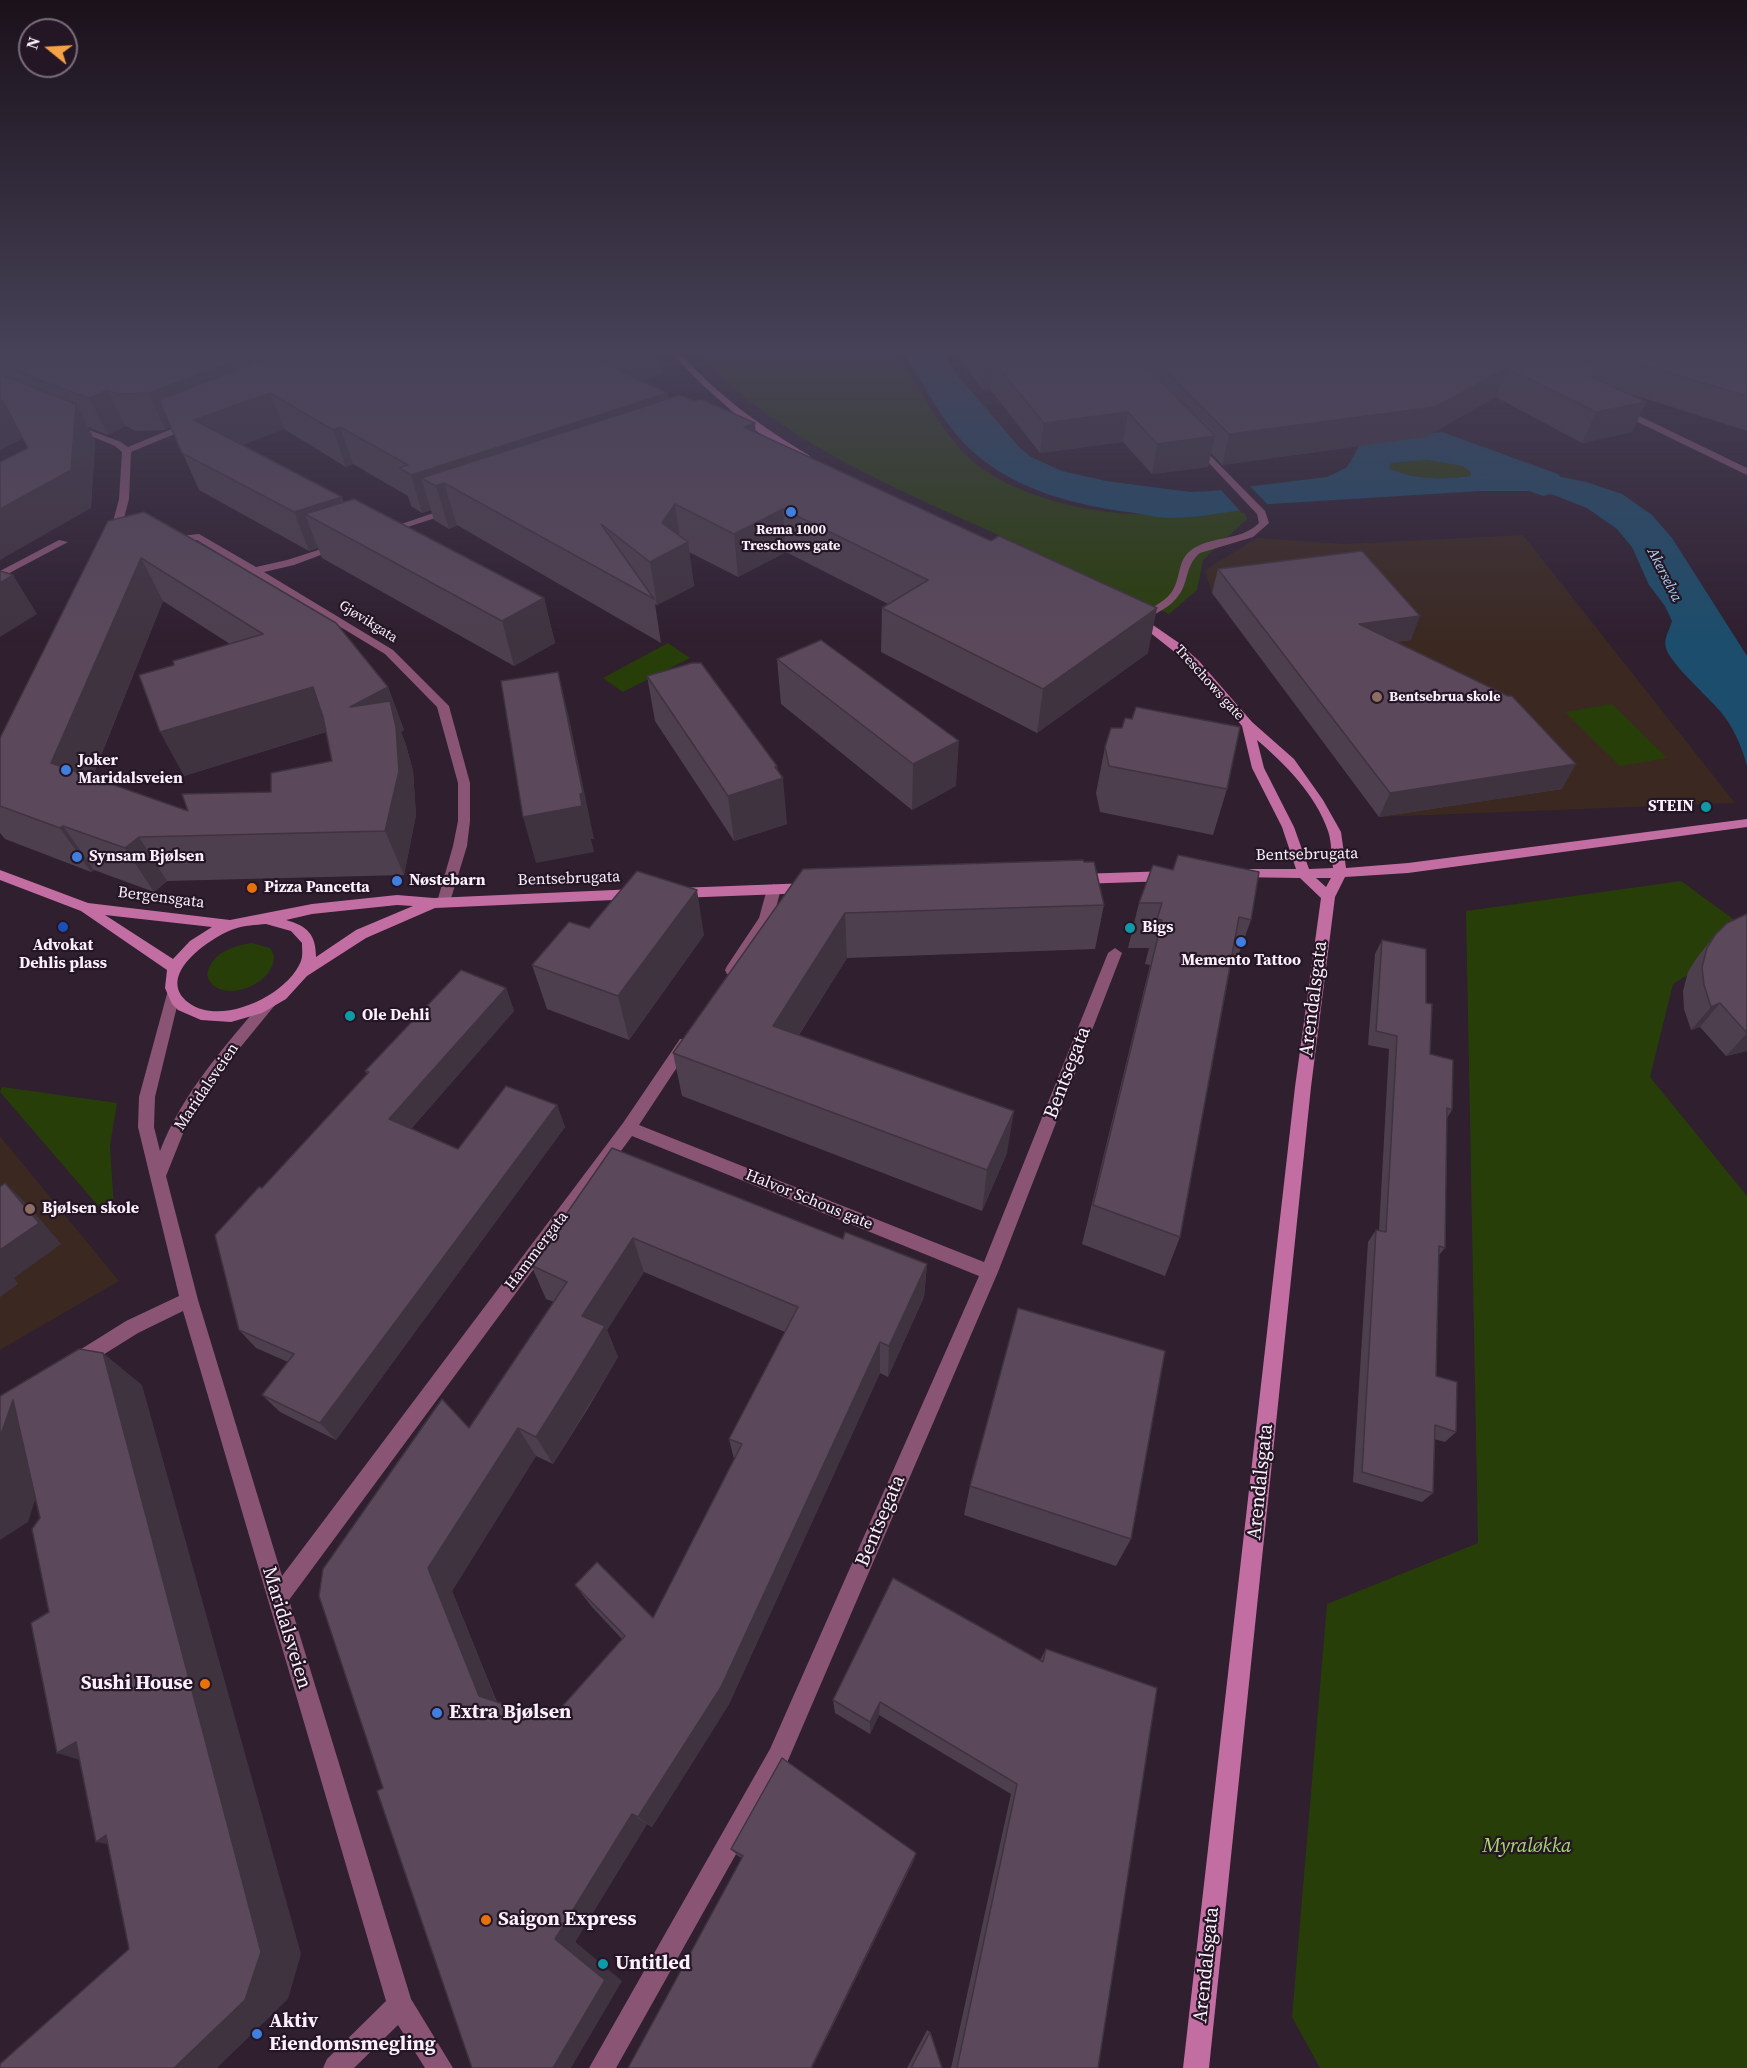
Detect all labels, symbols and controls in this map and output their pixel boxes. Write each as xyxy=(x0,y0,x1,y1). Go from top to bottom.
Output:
north arrow xyxy=(18,18,78,78)
text: N xyxy=(21,34,45,52)
marker: Rema 1000 Treschows gate xyxy=(784,505,798,519)
place label: Rema 1000 Treschows gate xyxy=(742,522,840,554)
water label: Akerselva xyxy=(1643,545,1685,605)
street label: Gjøvikgata xyxy=(336,597,400,647)
street label: Treschows gate xyxy=(1171,642,1247,724)
place label: Bentsebrua skole xyxy=(1389,689,1500,705)
marker: Bentsebrua skole xyxy=(1370,690,1384,704)
place label: Joker Maridalsveien xyxy=(78,751,183,789)
marker: Joker Maridalsveien xyxy=(59,763,73,777)
place label: STEIN xyxy=(1648,797,1694,817)
marker: STEIN xyxy=(1699,800,1713,814)
street label: Bentsebrugata xyxy=(1256,845,1358,865)
place label: Synsam Bjølsen xyxy=(89,847,204,867)
marker: Synsam Bjølsen xyxy=(70,850,84,864)
street label: Bentsebrugata xyxy=(517,868,621,890)
place label: Nøstebarn xyxy=(409,871,485,891)
marker: Nøstebarn xyxy=(390,874,404,888)
place label: Pizza Pancetta xyxy=(264,878,370,898)
marker: Pizza Pancetta xyxy=(245,881,259,895)
street label: Bergensgata xyxy=(117,883,205,913)
place label: Bigs xyxy=(1142,918,1173,938)
marker: Advokat Dehlis plass xyxy=(56,920,70,934)
marker: Bigs xyxy=(1123,921,1137,935)
marker: Memento Tattoo xyxy=(1234,935,1248,949)
place label: Advokat Dehlis plass xyxy=(19,936,107,974)
street label: Arendalsgata xyxy=(1295,940,1333,1058)
place label: Memento Tattoo xyxy=(1181,951,1301,971)
place label: Ole Dehli xyxy=(362,1006,429,1026)
marker: Ole Dehli xyxy=(343,1009,357,1023)
street label: Bentsegata xyxy=(1039,1023,1097,1123)
street label: Maridalsveien xyxy=(171,1040,243,1134)
street label: Halvor Schous gate xyxy=(743,1166,875,1234)
place label: Bjølsen skole xyxy=(42,1199,139,1219)
marker: Bjølsen skole xyxy=(23,1202,37,1216)
street label: Hammergata xyxy=(501,1208,573,1294)
street label: Arendalsgata xyxy=(1243,1423,1279,1541)
street label: Bentsegata xyxy=(851,1472,911,1570)
street label: Maridalsveien xyxy=(256,1564,316,1692)
place label: Sushi House xyxy=(81,1672,193,1696)
marker: Sushi House xyxy=(198,1677,212,1691)
place label: Extra Bjølsen xyxy=(449,1701,571,1725)
marker: Extra Bjølsen xyxy=(430,1706,444,1720)
park label: Myraløkka xyxy=(1482,1835,1572,1859)
street label: Arendalsgata xyxy=(1189,1906,1225,2024)
place label: Saigon Express xyxy=(498,1908,637,1932)
marker: Saigon Express xyxy=(479,1913,493,1927)
place label: Untitled xyxy=(615,1952,691,1976)
marker: Untitled xyxy=(596,1957,610,1971)
place label: Aktiv Eiendomsmegling xyxy=(269,2010,436,2057)
marker: Aktiv Eiendomsmegling xyxy=(250,2027,264,2041)

